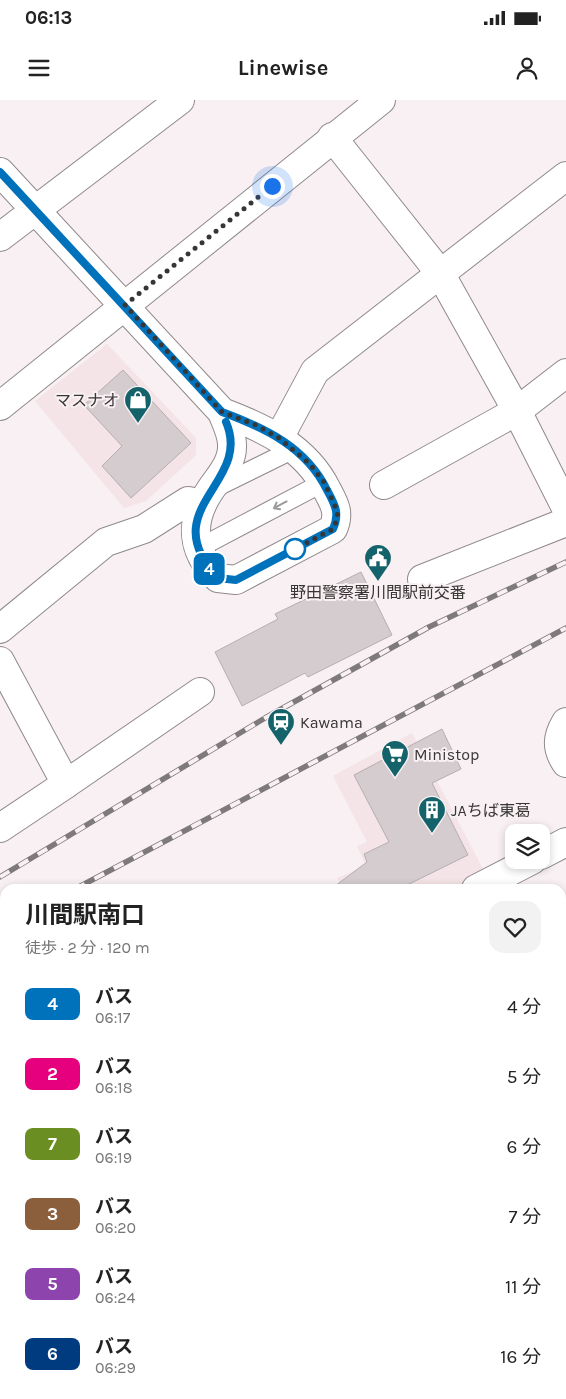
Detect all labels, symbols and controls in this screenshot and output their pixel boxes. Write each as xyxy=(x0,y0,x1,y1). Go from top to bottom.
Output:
text: 06:13 xyxy=(25,7,72,29)
icon: menu xyxy=(25,54,53,82)
icon: person xyxy=(513,54,541,82)
text: Linewise xyxy=(238,55,328,81)
your location xyxy=(260,174,285,199)
shop icon: マスナオ xyxy=(123,385,153,424)
place label: マスナオ xyxy=(55,391,119,410)
one-way arrow xyxy=(273,500,288,510)
unlabelled marker xyxy=(284,538,306,560)
public building icon: 野田警察署川間駅前交番 xyxy=(363,543,393,582)
line badge: 4 xyxy=(193,553,225,585)
text: 4 xyxy=(204,558,214,580)
place label: 野田警察署川間駅前交番 xyxy=(290,583,466,602)
station icon: Kawama xyxy=(266,707,296,746)
place label: Kawama xyxy=(300,713,363,732)
supermarket icon: Ministop xyxy=(380,739,410,778)
place label: Ministop xyxy=(414,745,479,764)
building icon: JAちば東葛 xyxy=(417,795,447,834)
place label: JAちば東葛 xyxy=(451,801,531,820)
map controls xyxy=(505,824,550,869)
button: layers xyxy=(505,824,550,869)
text: 川間駅南口 xyxy=(25,901,145,929)
button: heart xyxy=(489,901,541,953)
text: 徒歩 · 2 分 · 120 m xyxy=(25,938,150,957)
text: バス xyxy=(95,986,133,1008)
text: 4 xyxy=(47,993,58,1015)
text: 4 分 xyxy=(507,996,541,1018)
text: 06:17 xyxy=(95,1008,130,1027)
text: バス xyxy=(95,1056,133,1078)
text: 2 xyxy=(47,1063,58,1085)
text: 5 分 xyxy=(507,1066,541,1088)
text: 06:18 xyxy=(95,1078,132,1097)
text: バス xyxy=(95,1126,133,1148)
text: 7 xyxy=(48,1133,57,1155)
text: 6 分 xyxy=(507,1136,541,1158)
text: 06:19 xyxy=(95,1148,132,1167)
text: バス xyxy=(95,1196,133,1218)
text: 3 xyxy=(47,1203,58,1225)
text: 7 分 xyxy=(509,1206,541,1228)
text: 06:20 xyxy=(95,1218,136,1237)
text: バス xyxy=(95,1266,133,1288)
text: 5 xyxy=(47,1273,58,1295)
text: 11 分 xyxy=(505,1276,541,1298)
text: 06:24 xyxy=(95,1288,136,1307)
text: バス xyxy=(95,1336,133,1358)
text: 6 xyxy=(47,1343,58,1365)
text: 16 分 xyxy=(500,1346,541,1368)
text: 06:29 xyxy=(95,1358,136,1377)

